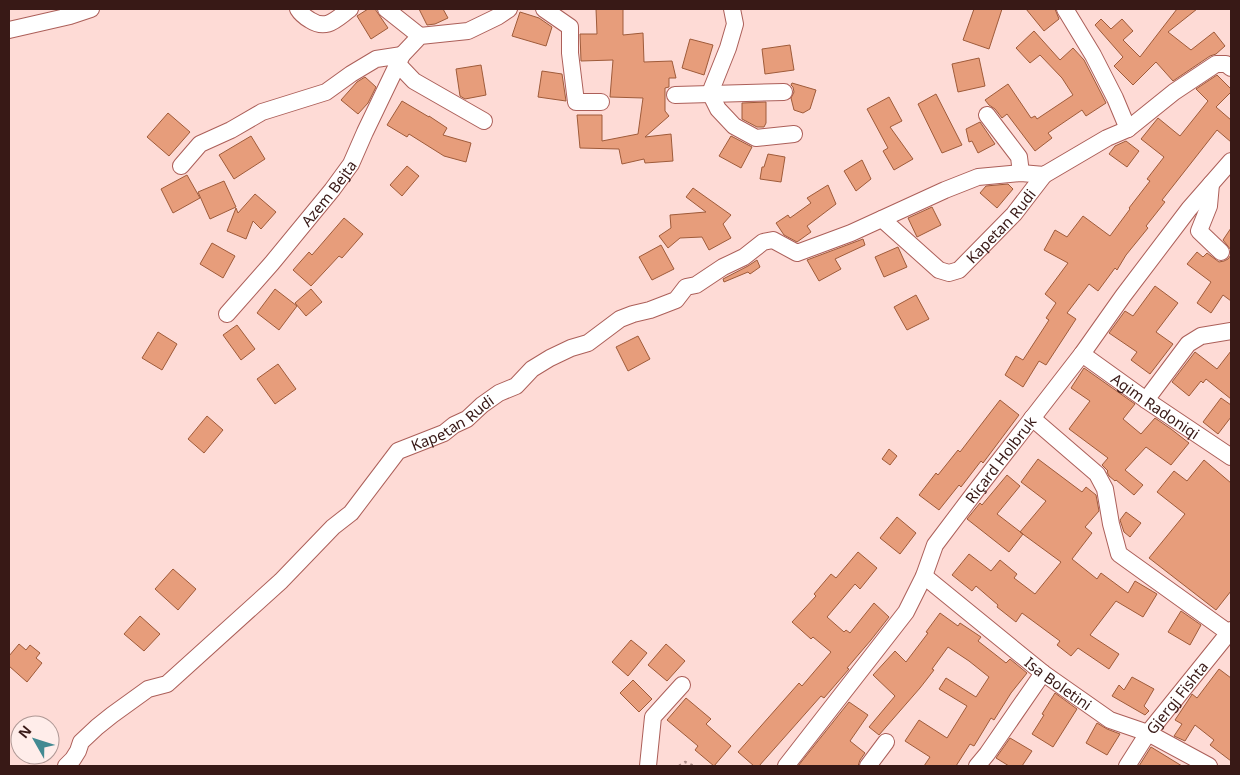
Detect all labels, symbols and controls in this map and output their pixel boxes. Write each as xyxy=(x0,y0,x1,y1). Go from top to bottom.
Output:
street label: Azem Bejta xyxy=(296,156,361,230)
street label: Kapetan Rudi xyxy=(961,185,1040,267)
street label: Agim Radoniqi xyxy=(1107,368,1204,443)
street label: Kapetan Rudi xyxy=(408,390,497,455)
street label: Riçard Holbruk xyxy=(960,412,1040,507)
street label: Isa Boletini xyxy=(1021,652,1096,714)
street label: Gjergj Fishta xyxy=(1141,657,1212,738)
north arrow xyxy=(10,715,60,765)
text: N xyxy=(14,721,35,742)

